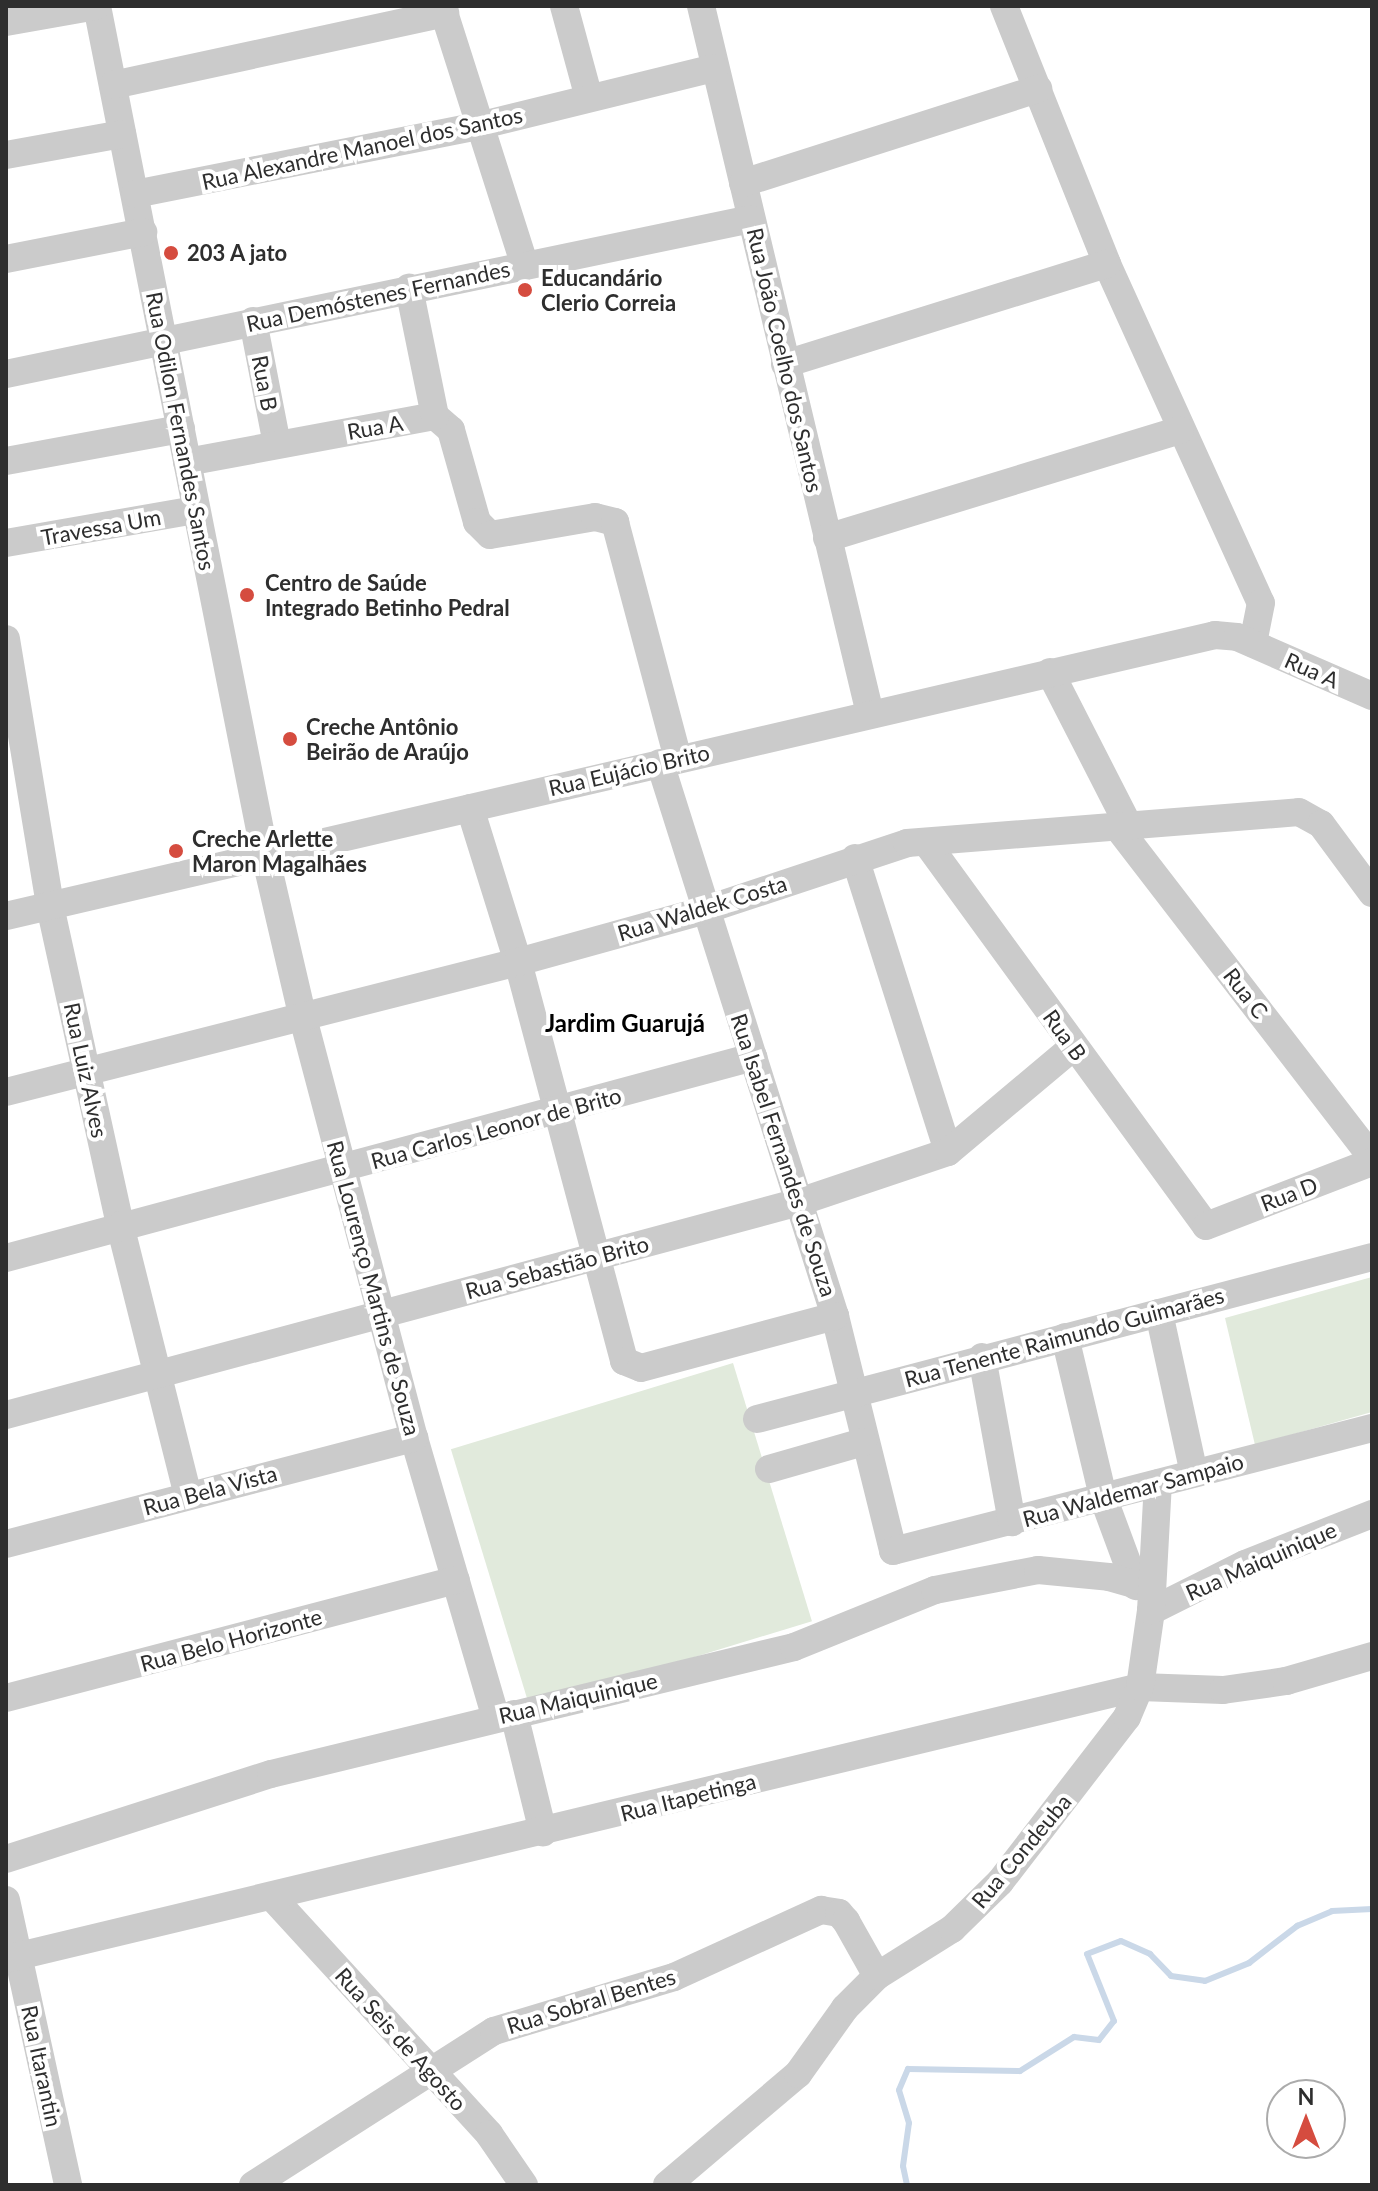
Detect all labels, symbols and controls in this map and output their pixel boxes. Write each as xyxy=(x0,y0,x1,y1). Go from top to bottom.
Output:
street label: Rua Alexandre Manoel dos Santos xyxy=(199,101,525,195)
street label: Rua João Coelho dos Santos xyxy=(742,225,828,495)
place label: 203 A jato xyxy=(187,240,289,266)
marker: 203 A jato xyxy=(162,244,180,262)
street label: Rua Demóstenes Fernandes xyxy=(244,255,512,337)
place label: Educandário Clerio Correia xyxy=(541,264,676,316)
marker: Educandário Clerio Correia xyxy=(516,281,534,299)
street label: Rua Odilon Fernandes Santos xyxy=(141,290,221,572)
street label: Rua B xyxy=(247,353,283,413)
street label: Rua A xyxy=(345,409,405,445)
street label: Travessa Um xyxy=(39,503,163,551)
place label: Centro de Saúde Integrado Betinho Pedral xyxy=(265,569,510,620)
marker: Centro de Saúde Integrado Betinho Pedral xyxy=(236,584,258,606)
street label: Rua A xyxy=(1281,646,1343,694)
place label: Creche Antônio Beirão de Araújo xyxy=(306,713,470,764)
marker: Creche Antônio Beirão de Araújo xyxy=(281,730,299,748)
street label: Rua Eujácio Brito xyxy=(546,739,712,801)
place label: Creche Arlette Maron Magalhães xyxy=(192,825,367,876)
marker: Creche Arlette Maron Magalhães xyxy=(167,842,185,860)
street label: Rua Waldek Costa xyxy=(614,870,790,946)
street label: Rua C xyxy=(1218,962,1274,1024)
street label: Rua Luiz Alves xyxy=(59,1000,113,1140)
street label: Rua B xyxy=(1038,1004,1092,1066)
district label: Jardim Guarujá xyxy=(545,1009,705,1037)
street label: Rua Isabel Fernandes de Souza xyxy=(726,1010,842,1300)
street label: Rua Carlos Leonor de Brito xyxy=(368,1082,624,1174)
street label: Rua Lourenço Martins de Souza xyxy=(322,1138,426,1438)
street label: Rua D xyxy=(1257,1171,1321,1217)
street label: Rua Sebastião Brito xyxy=(462,1230,652,1304)
street label: Rua Tenente Raimundo Guimarães xyxy=(901,1281,1227,1393)
street label: Rua Waldemar Sampaio xyxy=(1019,1448,1247,1532)
street label: Rua Bela Vista xyxy=(140,1459,280,1521)
street label: Rua Maiquinique xyxy=(1182,1516,1340,1606)
street label: Rua Belo Horizonte xyxy=(137,1603,325,1677)
street label: Rua Maiquinique xyxy=(496,1667,660,1729)
street label: Rua Itapetinga xyxy=(617,1767,759,1827)
street label: Rua Condeuba xyxy=(966,1789,1076,1913)
street label: Rua Seis de Agosto xyxy=(330,1962,472,2116)
street label: Rua Sobral Bentes xyxy=(503,1963,679,2039)
street label: Rua Itarantin xyxy=(16,2003,68,2129)
north arrow xyxy=(1266,2079,1346,2159)
text: N xyxy=(1298,2083,1314,2110)

